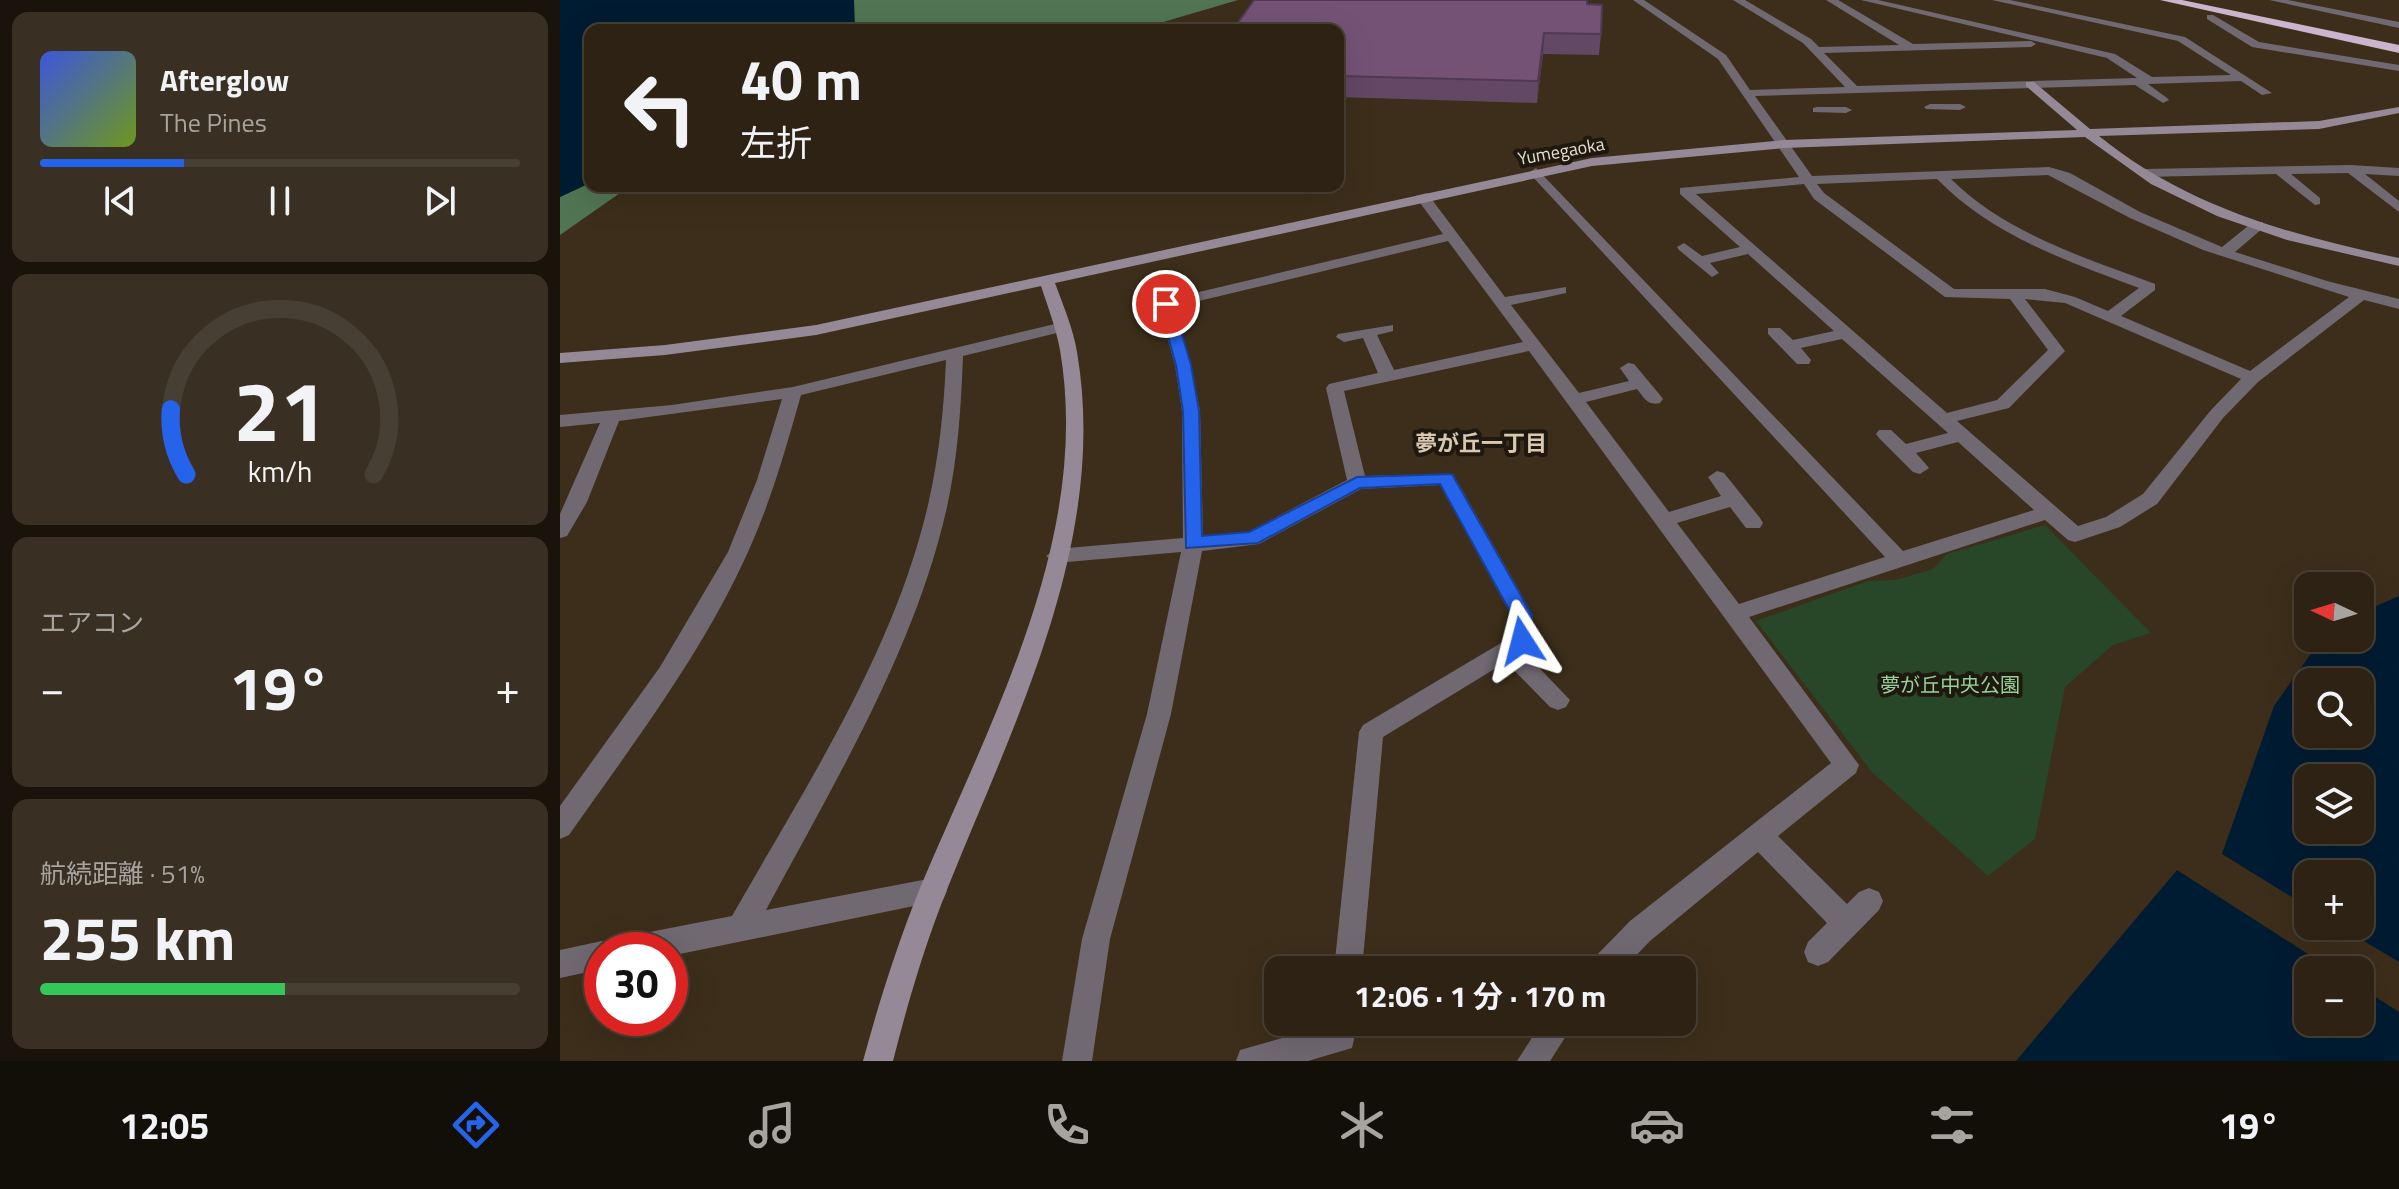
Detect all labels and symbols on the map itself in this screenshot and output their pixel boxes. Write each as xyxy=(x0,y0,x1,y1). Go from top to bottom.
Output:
street label: Yumegaoka xyxy=(1515,130,1607,172)
pin xyxy=(1132,270,1200,338)
district label: 夢が丘一丁目 xyxy=(1415,426,1547,460)
north arrow xyxy=(2294,572,2374,652)
position arrow xyxy=(1480,599,1564,683)
park label: 夢が丘中央公園 xyxy=(1880,669,2020,700)
speed limit sign: 30 xyxy=(584,932,688,1036)

